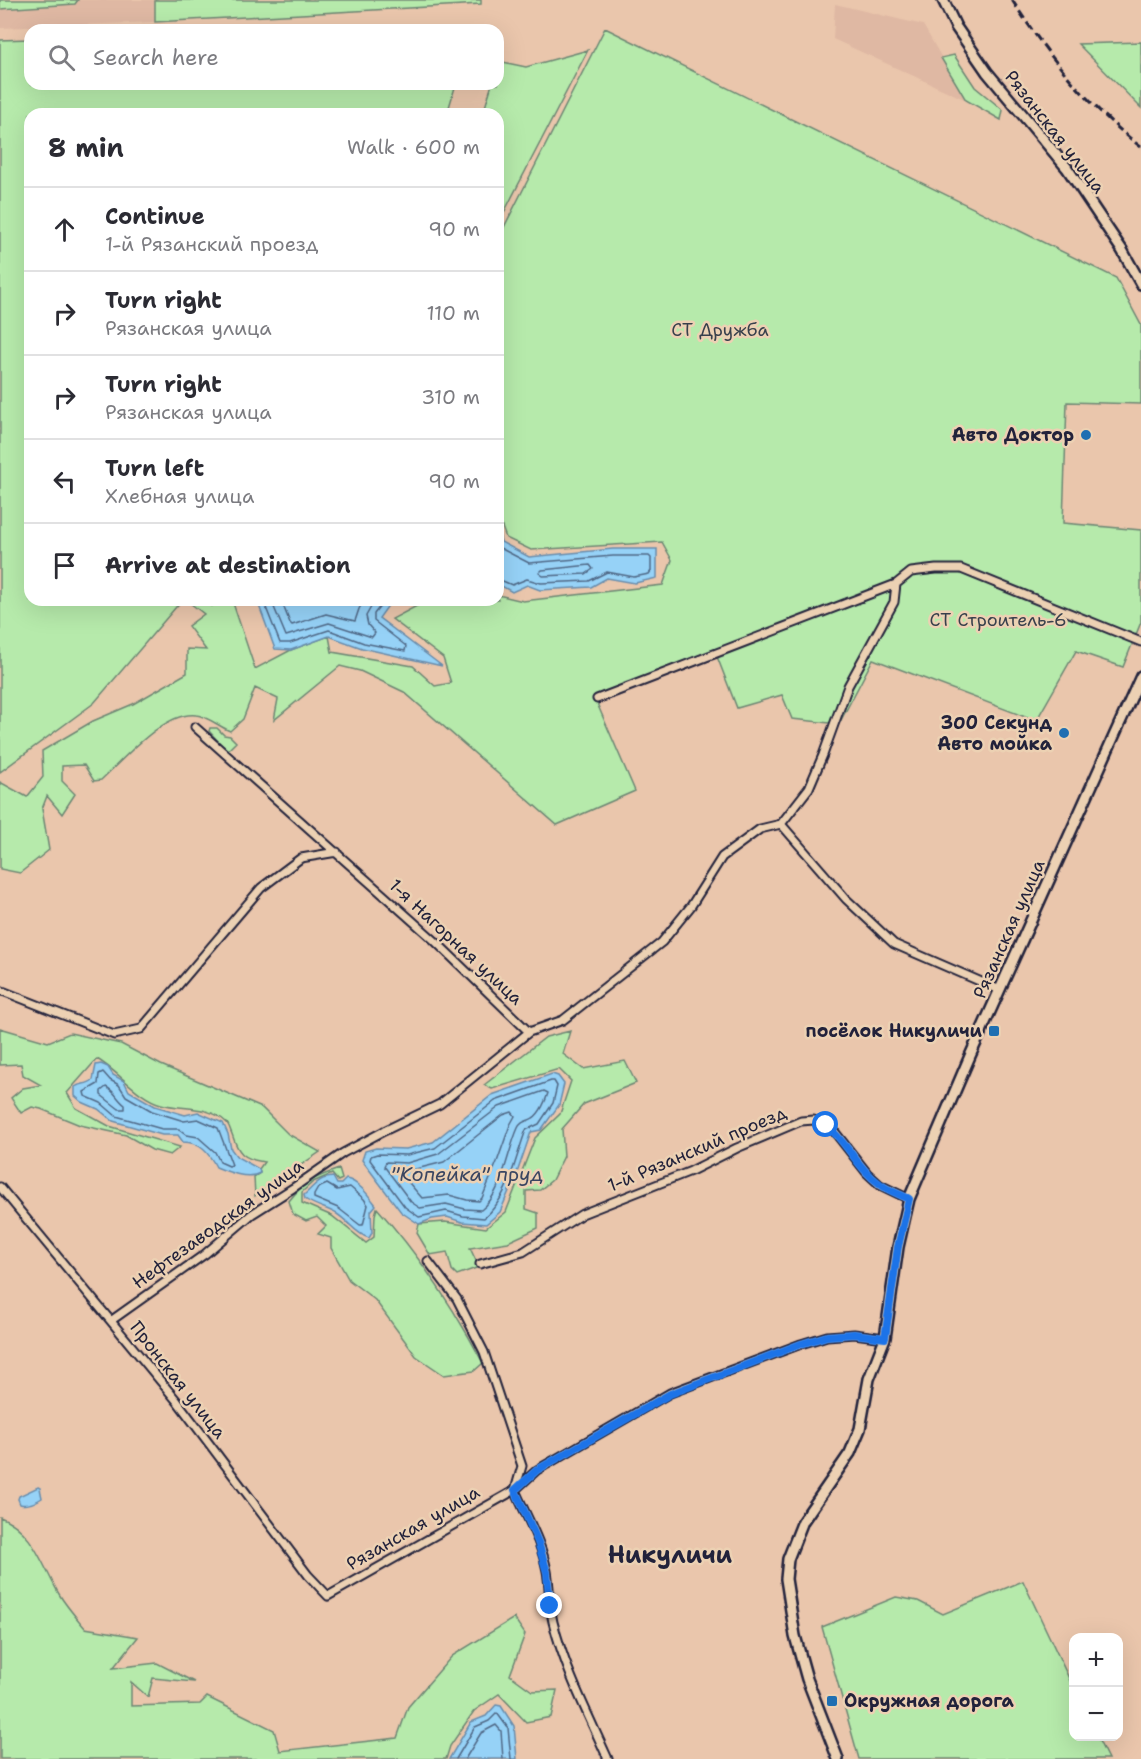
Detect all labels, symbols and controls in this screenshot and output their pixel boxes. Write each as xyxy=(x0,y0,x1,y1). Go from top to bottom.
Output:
search box xyxy=(24,24,504,90)
icon: search xyxy=(45,41,78,74)
text: Search here xyxy=(93,43,219,72)
street label: Рязанская улица xyxy=(999,65,1111,199)
text: 8 min xyxy=(48,130,124,165)
text: Walk · 600 m xyxy=(347,134,480,160)
text: Continue xyxy=(105,202,205,231)
icon: ahead xyxy=(48,213,81,246)
text: 90 m xyxy=(428,216,480,242)
text: 1-й Рязанский проезд xyxy=(105,231,318,257)
text: Turn right xyxy=(105,286,222,315)
icon: right xyxy=(48,297,81,330)
text: 110 m xyxy=(426,300,480,326)
text: Рязанская улица xyxy=(105,315,272,341)
park label: СТ Дружба xyxy=(671,318,769,342)
text: Turn right xyxy=(105,370,222,399)
icon: right xyxy=(48,381,81,414)
text: 310 m xyxy=(421,384,480,410)
text: Рязанская улица xyxy=(105,399,272,425)
place label: Авто Доктор xyxy=(952,423,1074,447)
marker: Авто Доктор xyxy=(1079,428,1093,442)
text: Turn left xyxy=(105,454,204,483)
icon: left xyxy=(48,465,81,498)
text: 90 m xyxy=(428,468,480,494)
text: Хлебная улица xyxy=(105,483,254,509)
icon: arrive xyxy=(48,549,81,582)
text: Arrive at destination xyxy=(105,551,351,580)
park label: СТ Строитель-6 xyxy=(930,608,1066,632)
place label: 300 Секунд Авто мойка xyxy=(937,711,1053,756)
marker: 300 Секунд Авто мойка xyxy=(1057,726,1071,740)
street label: Рязанская улица xyxy=(968,856,1050,1002)
street label: 1-я Нагорная улица xyxy=(384,874,528,1010)
place label: посёлок Никуличи xyxy=(805,1019,983,1043)
marker: посёлок Никуличи xyxy=(987,1024,1001,1038)
street label: 1-й Рязанский проезд xyxy=(604,1100,791,1198)
route start xyxy=(812,1111,838,1137)
street label: Нефтезаводская улица xyxy=(128,1154,308,1294)
water label: "Копейка" пруд xyxy=(391,1161,543,1187)
street label: Пронская улица xyxy=(124,1316,232,1444)
street label: Рязанская улица xyxy=(342,1480,484,1576)
district label: Никуличи xyxy=(608,1539,733,1571)
route end xyxy=(536,1592,562,1618)
map controls xyxy=(1069,1633,1123,1741)
button: + xyxy=(1069,1633,1123,1687)
button: − xyxy=(1069,1687,1123,1741)
place label: Окружная дорога xyxy=(844,1689,1014,1713)
marker: Окружная дорога xyxy=(825,1694,839,1708)

